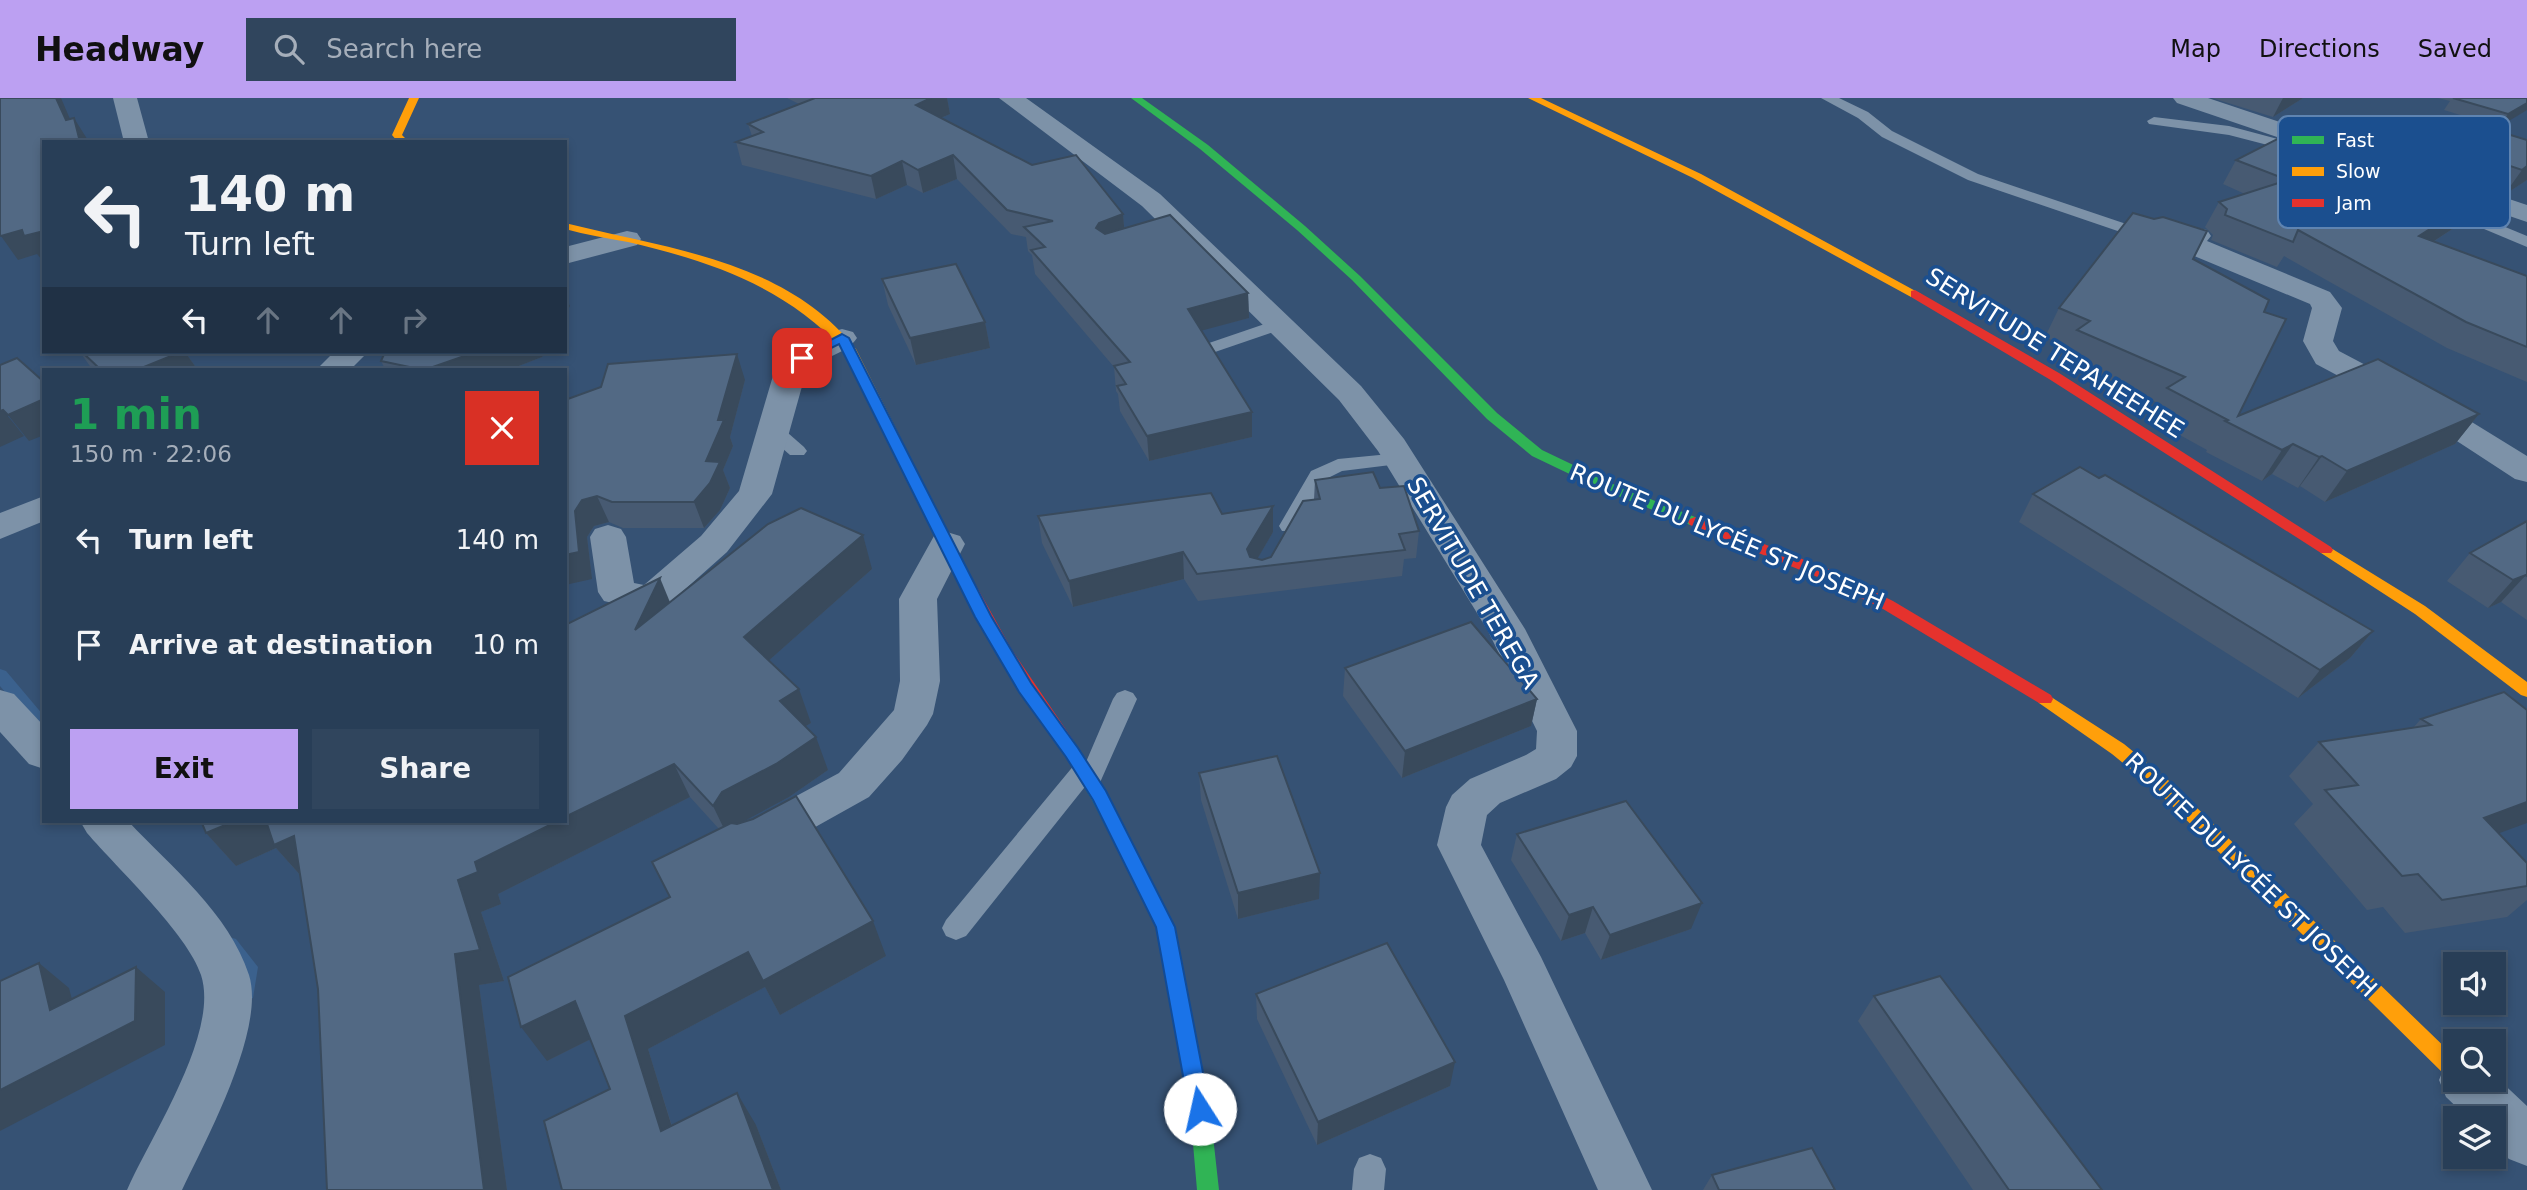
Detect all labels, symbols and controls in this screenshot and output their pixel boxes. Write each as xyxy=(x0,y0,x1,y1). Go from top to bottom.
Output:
search box xyxy=(246,18,736,81)
text: Headway xyxy=(35,30,204,69)
icon: search xyxy=(270,30,308,68)
text: Search here xyxy=(326,34,482,64)
text: Map xyxy=(2170,35,2221,63)
text: Directions xyxy=(2259,35,2380,63)
text: Saved xyxy=(2418,35,2492,63)
legend xyxy=(2278,116,2510,228)
text: Fast xyxy=(2336,129,2374,151)
text: Slow xyxy=(2336,160,2381,182)
text: 140 m xyxy=(185,166,355,223)
icon: left xyxy=(70,168,161,259)
text: Jam xyxy=(2335,192,2372,214)
text: Turn left xyxy=(185,225,315,263)
street label: SERVITUDE TEPAHEEHEE xyxy=(1921,262,2189,444)
icon: left xyxy=(176,301,214,339)
icon: ahead xyxy=(249,301,287,339)
icon: ahead xyxy=(322,301,360,339)
icon: right xyxy=(395,301,433,339)
pin xyxy=(772,328,832,388)
icon: arrive xyxy=(783,339,821,377)
text: 1 min xyxy=(70,390,202,439)
button: close xyxy=(465,391,539,465)
text: 150 m · 22:06 xyxy=(70,441,232,467)
street label: ROUTE DU LYCÉE ST JOSEPH xyxy=(1566,457,1889,616)
street label: SERVITUDE TEREGA xyxy=(1401,472,1545,694)
icon: left xyxy=(70,521,108,559)
text: Turn left xyxy=(129,525,253,555)
text: 140 m xyxy=(456,525,539,555)
icon: arrive xyxy=(70,626,108,664)
text: Arrive at destination xyxy=(129,630,433,660)
text: 10 m xyxy=(472,630,539,660)
button: Exit xyxy=(70,729,298,809)
button: Share xyxy=(312,729,539,809)
street label: ROUTE DU LYCÉE ST JOSEPH xyxy=(2119,746,2383,1003)
map controls xyxy=(2443,952,2506,1169)
button: sound xyxy=(2443,952,2506,1015)
button: search xyxy=(2443,1029,2506,1092)
position arrow xyxy=(1163,1072,1237,1146)
button: layers xyxy=(2443,1106,2506,1169)

